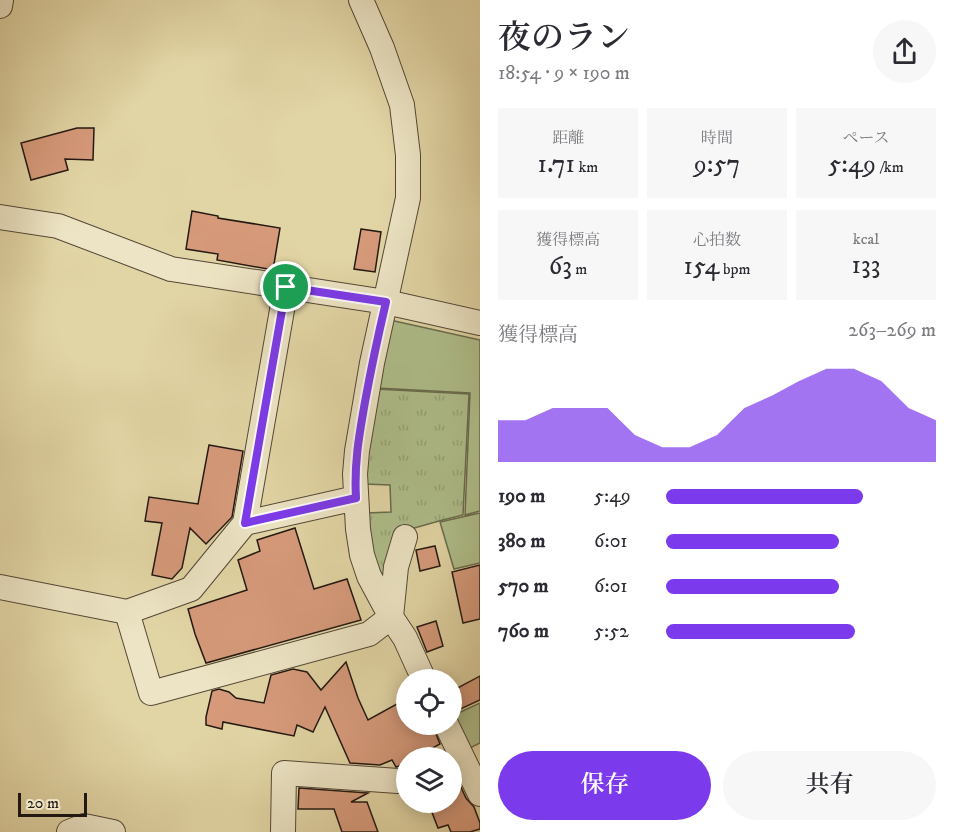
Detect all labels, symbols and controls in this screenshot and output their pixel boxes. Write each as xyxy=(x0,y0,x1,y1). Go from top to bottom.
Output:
text: 夜のラン xyxy=(498,18,630,59)
button: share xyxy=(873,20,936,83)
text: 18:54 · 9 × 190 m xyxy=(498,61,630,86)
text: 距離 xyxy=(552,128,584,148)
text: 時間 xyxy=(701,128,733,148)
text: ペース xyxy=(842,128,890,148)
text: 1.71 xyxy=(538,148,575,181)
text: 9:57 xyxy=(694,148,740,181)
text: 5:49 xyxy=(828,148,876,181)
text: km xyxy=(575,157,598,177)
text: /km xyxy=(876,157,904,177)
text: kcal xyxy=(853,229,879,249)
text: 獲得標高 xyxy=(536,230,600,250)
text: 心拍数 xyxy=(693,230,741,250)
text: 133 xyxy=(852,249,880,282)
text: 63 xyxy=(549,250,572,283)
text: 154 xyxy=(684,250,719,283)
text: m xyxy=(572,259,587,279)
text: bpm xyxy=(719,259,750,279)
pin xyxy=(260,261,311,312)
icon: arrive xyxy=(269,270,302,303)
text: 263–269 m xyxy=(848,318,936,343)
text: 獲得標高 xyxy=(498,323,578,348)
text: 190 m xyxy=(498,484,545,509)
text: 5:49 xyxy=(594,484,631,509)
text: 380 m xyxy=(498,529,546,554)
text: 6:01 xyxy=(594,529,628,554)
text: 570 m xyxy=(498,574,549,599)
text: 6:01 xyxy=(594,574,628,599)
text: 760 m xyxy=(498,619,549,644)
text: 5:52 xyxy=(594,619,629,644)
map controls xyxy=(396,669,462,813)
button: locate xyxy=(396,669,462,735)
button: layers xyxy=(396,747,462,813)
button: 保存 xyxy=(498,751,711,820)
button: 共有 xyxy=(723,751,936,820)
scale bar xyxy=(18,790,87,818)
text: 20 m xyxy=(27,793,59,813)

